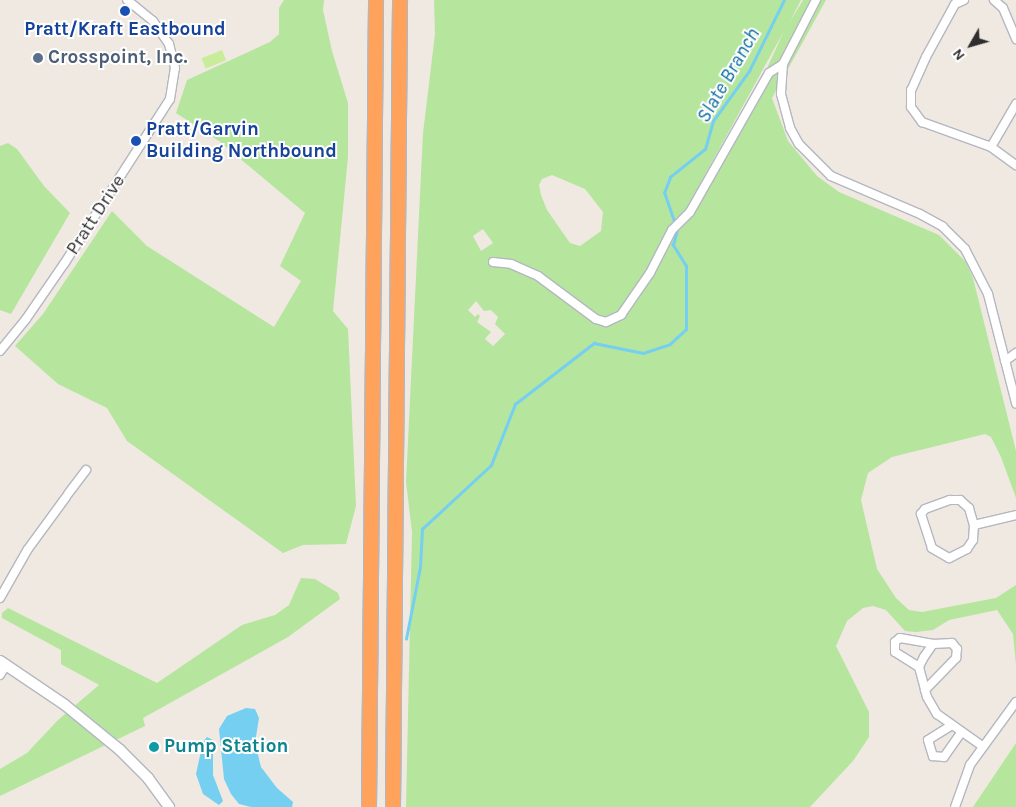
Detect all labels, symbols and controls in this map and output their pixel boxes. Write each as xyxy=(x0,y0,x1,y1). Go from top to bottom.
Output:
marker: Pratt/Kraft Eastbound xyxy=(119,5,131,17)
place label: Pratt/Kraft Eastbound xyxy=(24,19,226,41)
north arrow xyxy=(946,20,996,70)
water label: Slate Branch xyxy=(691,23,765,127)
text: N xyxy=(949,45,969,64)
place label: Crosspoint, Inc. xyxy=(48,47,188,69)
marker: Crosspoint, Inc. xyxy=(32,52,44,64)
place label: Pratt/Garvin Building Northbound xyxy=(146,119,337,163)
marker: Pratt/Garvin Building Northbound xyxy=(130,135,142,147)
street label: Pratt Drive xyxy=(62,171,130,259)
place label: Pump Station xyxy=(164,736,288,758)
marker: Pump Station xyxy=(148,741,160,753)

